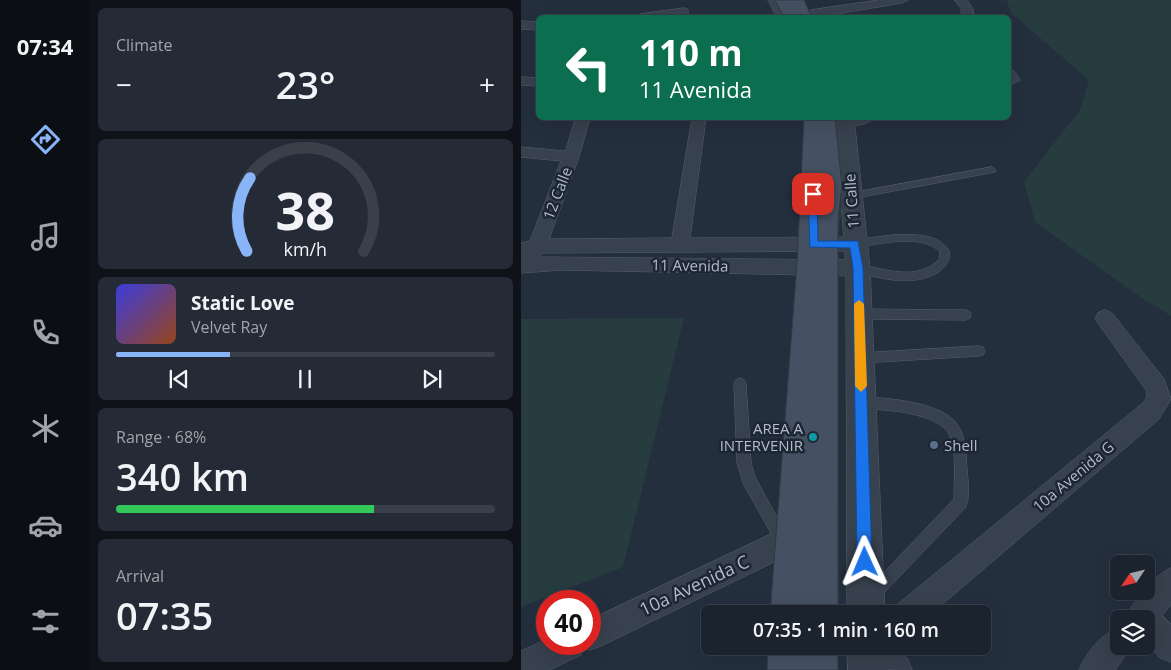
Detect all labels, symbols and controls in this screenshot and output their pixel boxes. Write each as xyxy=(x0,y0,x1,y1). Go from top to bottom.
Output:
text: 110 m xyxy=(639,29,743,76)
text: 07:34 xyxy=(17,31,73,61)
text: Climate xyxy=(116,34,173,56)
icon: left xyxy=(556,35,621,100)
text: 23° xyxy=(276,58,335,110)
text: − xyxy=(116,65,132,103)
text: + xyxy=(479,65,495,103)
text: 11 Avenida xyxy=(639,74,752,104)
icon: directions xyxy=(28,122,63,157)
street label: 12 Calle xyxy=(538,164,576,222)
pin xyxy=(792,173,834,215)
street label: 11 Calle xyxy=(839,173,863,229)
text: 38 xyxy=(276,174,335,245)
icon: arrive xyxy=(799,180,827,208)
icon: music xyxy=(28,219,63,254)
text: km/h xyxy=(284,237,327,261)
street label: 11 Avenida xyxy=(651,254,729,276)
text: Static Love xyxy=(191,290,294,316)
icon: phone xyxy=(28,315,63,350)
text: Velvet Ray xyxy=(191,316,267,338)
icon: previous xyxy=(165,365,193,393)
icon: pause xyxy=(291,365,319,393)
icon: next xyxy=(418,365,446,393)
icon: climate xyxy=(28,411,63,446)
place label: AREA A INTERVENIR xyxy=(720,418,804,455)
text: Range · 68% xyxy=(116,426,206,448)
marker: AREA A INTERVENIR xyxy=(807,431,819,443)
place label: Shell xyxy=(944,435,977,455)
street label: 10a Avenida G xyxy=(1028,436,1118,516)
marker: Shell xyxy=(928,439,940,451)
text: 340 km xyxy=(116,450,249,502)
icon: car xyxy=(28,508,63,543)
position arrow xyxy=(838,535,890,587)
street label: 10a Avenida C xyxy=(635,549,753,621)
north arrow xyxy=(1110,555,1155,600)
map controls xyxy=(1110,555,1155,655)
text: Arrival xyxy=(116,565,164,587)
text: 07:35 xyxy=(116,589,213,641)
speed limit sign: 40 xyxy=(536,590,601,655)
icon: filters xyxy=(28,604,63,639)
button: layers xyxy=(1110,610,1155,655)
text: 07:35 · 1 min · 160 m xyxy=(753,617,939,643)

